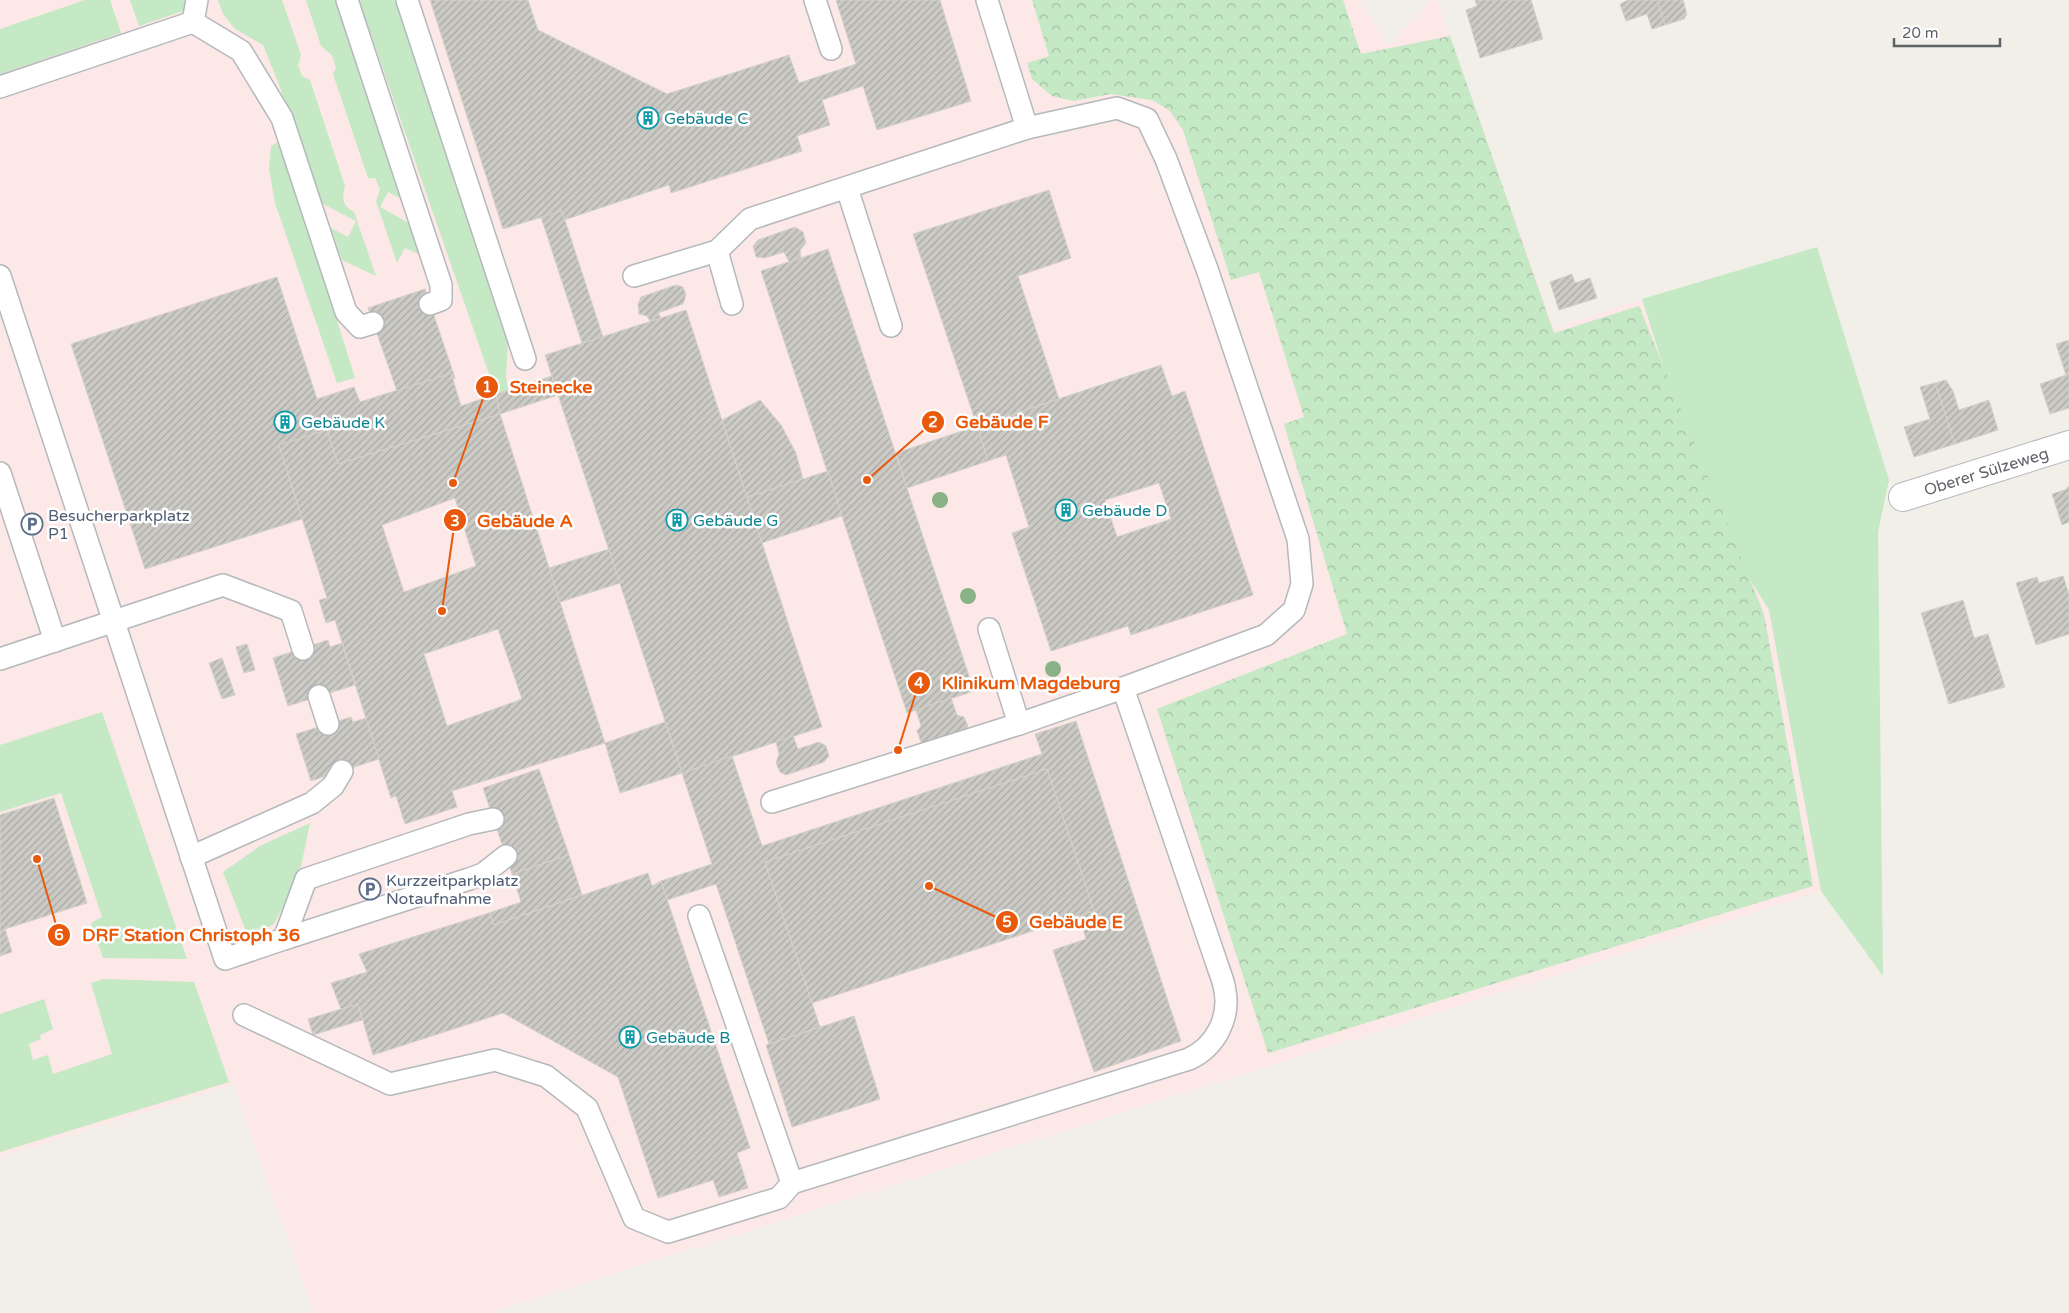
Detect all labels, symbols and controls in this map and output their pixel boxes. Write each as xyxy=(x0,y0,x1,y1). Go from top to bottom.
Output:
scale bar xyxy=(1894,15,2000,47)
text: 20 m xyxy=(1902,24,1939,42)
building icon: Gebäude C xyxy=(636,106,660,130)
place label: Gebäude C xyxy=(664,109,748,129)
callout: Steinecke xyxy=(474,370,602,403)
text: Steinecke xyxy=(510,376,592,398)
text: 1 xyxy=(482,378,492,396)
callout: Gebäude F xyxy=(920,405,1059,438)
building icon: Gebäude K xyxy=(273,410,297,434)
text: Gebäude F xyxy=(955,411,1049,433)
place label: Gebäude K xyxy=(301,413,385,433)
text: 2 xyxy=(928,413,938,431)
street label: Oberer Sülzeweg xyxy=(1922,443,2051,500)
building icon: Gebäude D xyxy=(1054,498,1078,522)
place label: Gebäude D xyxy=(1082,501,1167,521)
callout: Gebäude A xyxy=(443,504,583,537)
place label: Besucherparkplatz P1 xyxy=(48,506,190,544)
building icon: Gebäude G xyxy=(665,508,689,532)
text: Gebäude A xyxy=(477,510,573,532)
place label: Gebäude G xyxy=(693,511,778,531)
parking icon: Besucherparkplatz P1 xyxy=(20,512,44,536)
text: 3 xyxy=(450,512,460,530)
callout: Klinikum Magdeburg xyxy=(907,667,1131,700)
text: Klinikum Magdeburg xyxy=(941,672,1121,694)
text: 4 xyxy=(914,674,924,692)
place label: Kurzzeitparkplatz Notaufnahme xyxy=(386,871,519,909)
parking icon: Kurzzeitparkplatz Notaufnahme xyxy=(358,877,382,901)
callout: Gebäude E xyxy=(994,905,1133,938)
text: Gebäude E xyxy=(1029,911,1123,933)
text: 5 xyxy=(1002,913,1012,931)
callout: DRF Station Christoph 36 xyxy=(47,919,310,952)
text: DRF Station Christoph 36 xyxy=(82,924,300,946)
text: 6 xyxy=(54,926,64,944)
building icon: Gebäude B xyxy=(618,1025,642,1049)
place label: Gebäude B xyxy=(646,1028,730,1048)

